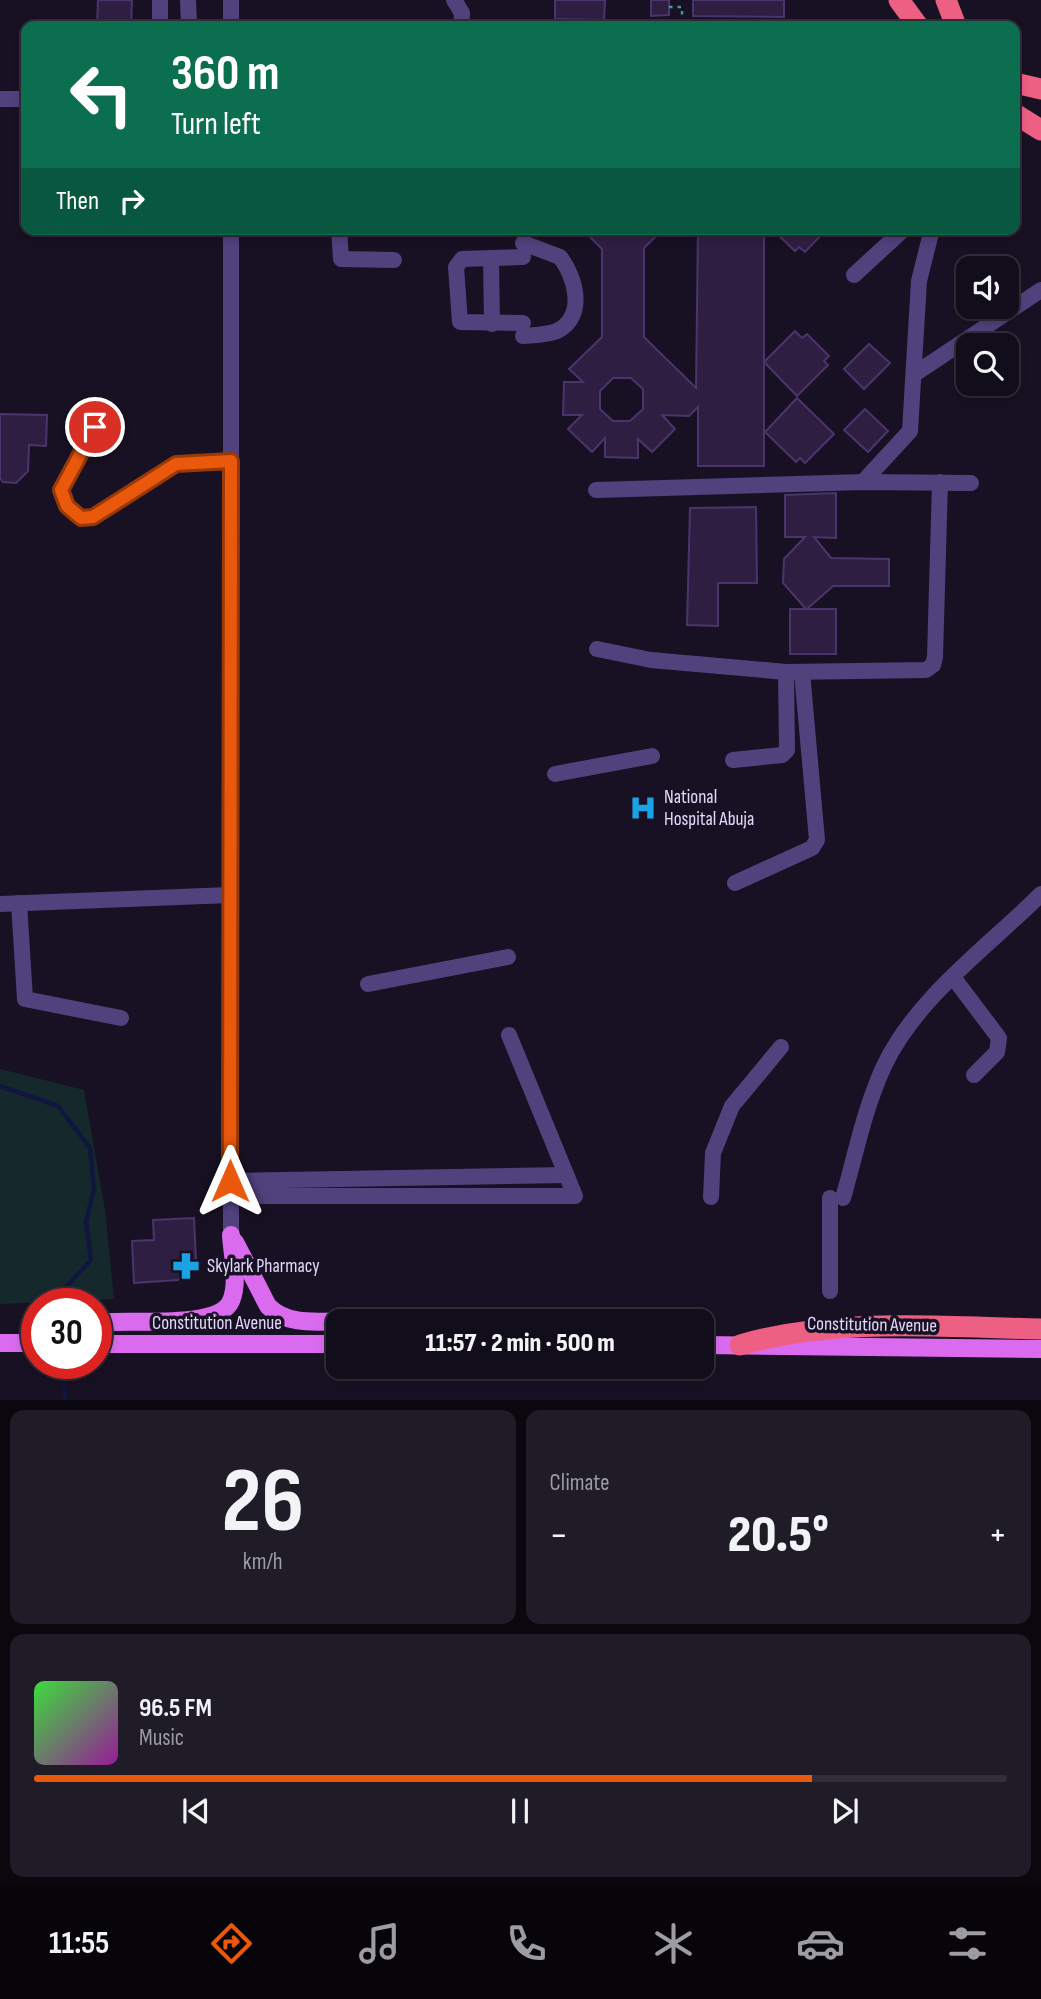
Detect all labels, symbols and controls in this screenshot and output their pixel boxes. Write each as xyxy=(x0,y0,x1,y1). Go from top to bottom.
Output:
text: 360 m xyxy=(171,45,279,104)
icon: left xyxy=(56,49,147,140)
text: Turn left xyxy=(171,105,261,144)
icon: right xyxy=(113,182,151,220)
text: Then xyxy=(56,186,99,217)
map controls xyxy=(956,256,1019,396)
button: sound xyxy=(956,256,1019,319)
button: search xyxy=(956,333,1019,396)
pin xyxy=(65,397,125,457)
icon: arrive xyxy=(76,408,114,446)
place label: National Hospital Abuja xyxy=(664,786,754,831)
hospital icon: National Hospital Abuja xyxy=(628,793,658,823)
position arrow xyxy=(193,1144,267,1218)
pharmacy icon: Skylark Pharmacy xyxy=(171,1251,201,1281)
place label: Skylark Pharmacy xyxy=(207,1255,320,1278)
speed limit sign: 30 xyxy=(21,1288,112,1379)
street label: Constitution Avenue xyxy=(152,1312,282,1335)
street label: Constitution Avenue xyxy=(807,1312,937,1338)
text: 11:57 · 2 min · 500 m xyxy=(425,1328,615,1359)
text: 26 xyxy=(221,1448,304,1557)
text: Climate xyxy=(550,1469,609,1497)
text: 20.5° xyxy=(728,1504,829,1567)
text: − xyxy=(550,1513,568,1558)
text: + xyxy=(988,1513,1007,1558)
text: km/h xyxy=(243,1548,283,1576)
text: 96.5 FM xyxy=(139,1693,212,1724)
text: Music xyxy=(139,1724,184,1752)
icon: previous xyxy=(177,1792,215,1830)
icon: pause xyxy=(501,1792,539,1830)
icon: next xyxy=(826,1792,864,1830)
icon: directions xyxy=(207,1919,256,1968)
icon: music xyxy=(355,1919,404,1968)
icon: phone xyxy=(502,1919,551,1968)
icon: climate xyxy=(649,1919,698,1968)
icon: car xyxy=(796,1919,845,1968)
icon: filters xyxy=(943,1919,992,1968)
text: 11:55 xyxy=(49,1924,109,1963)

